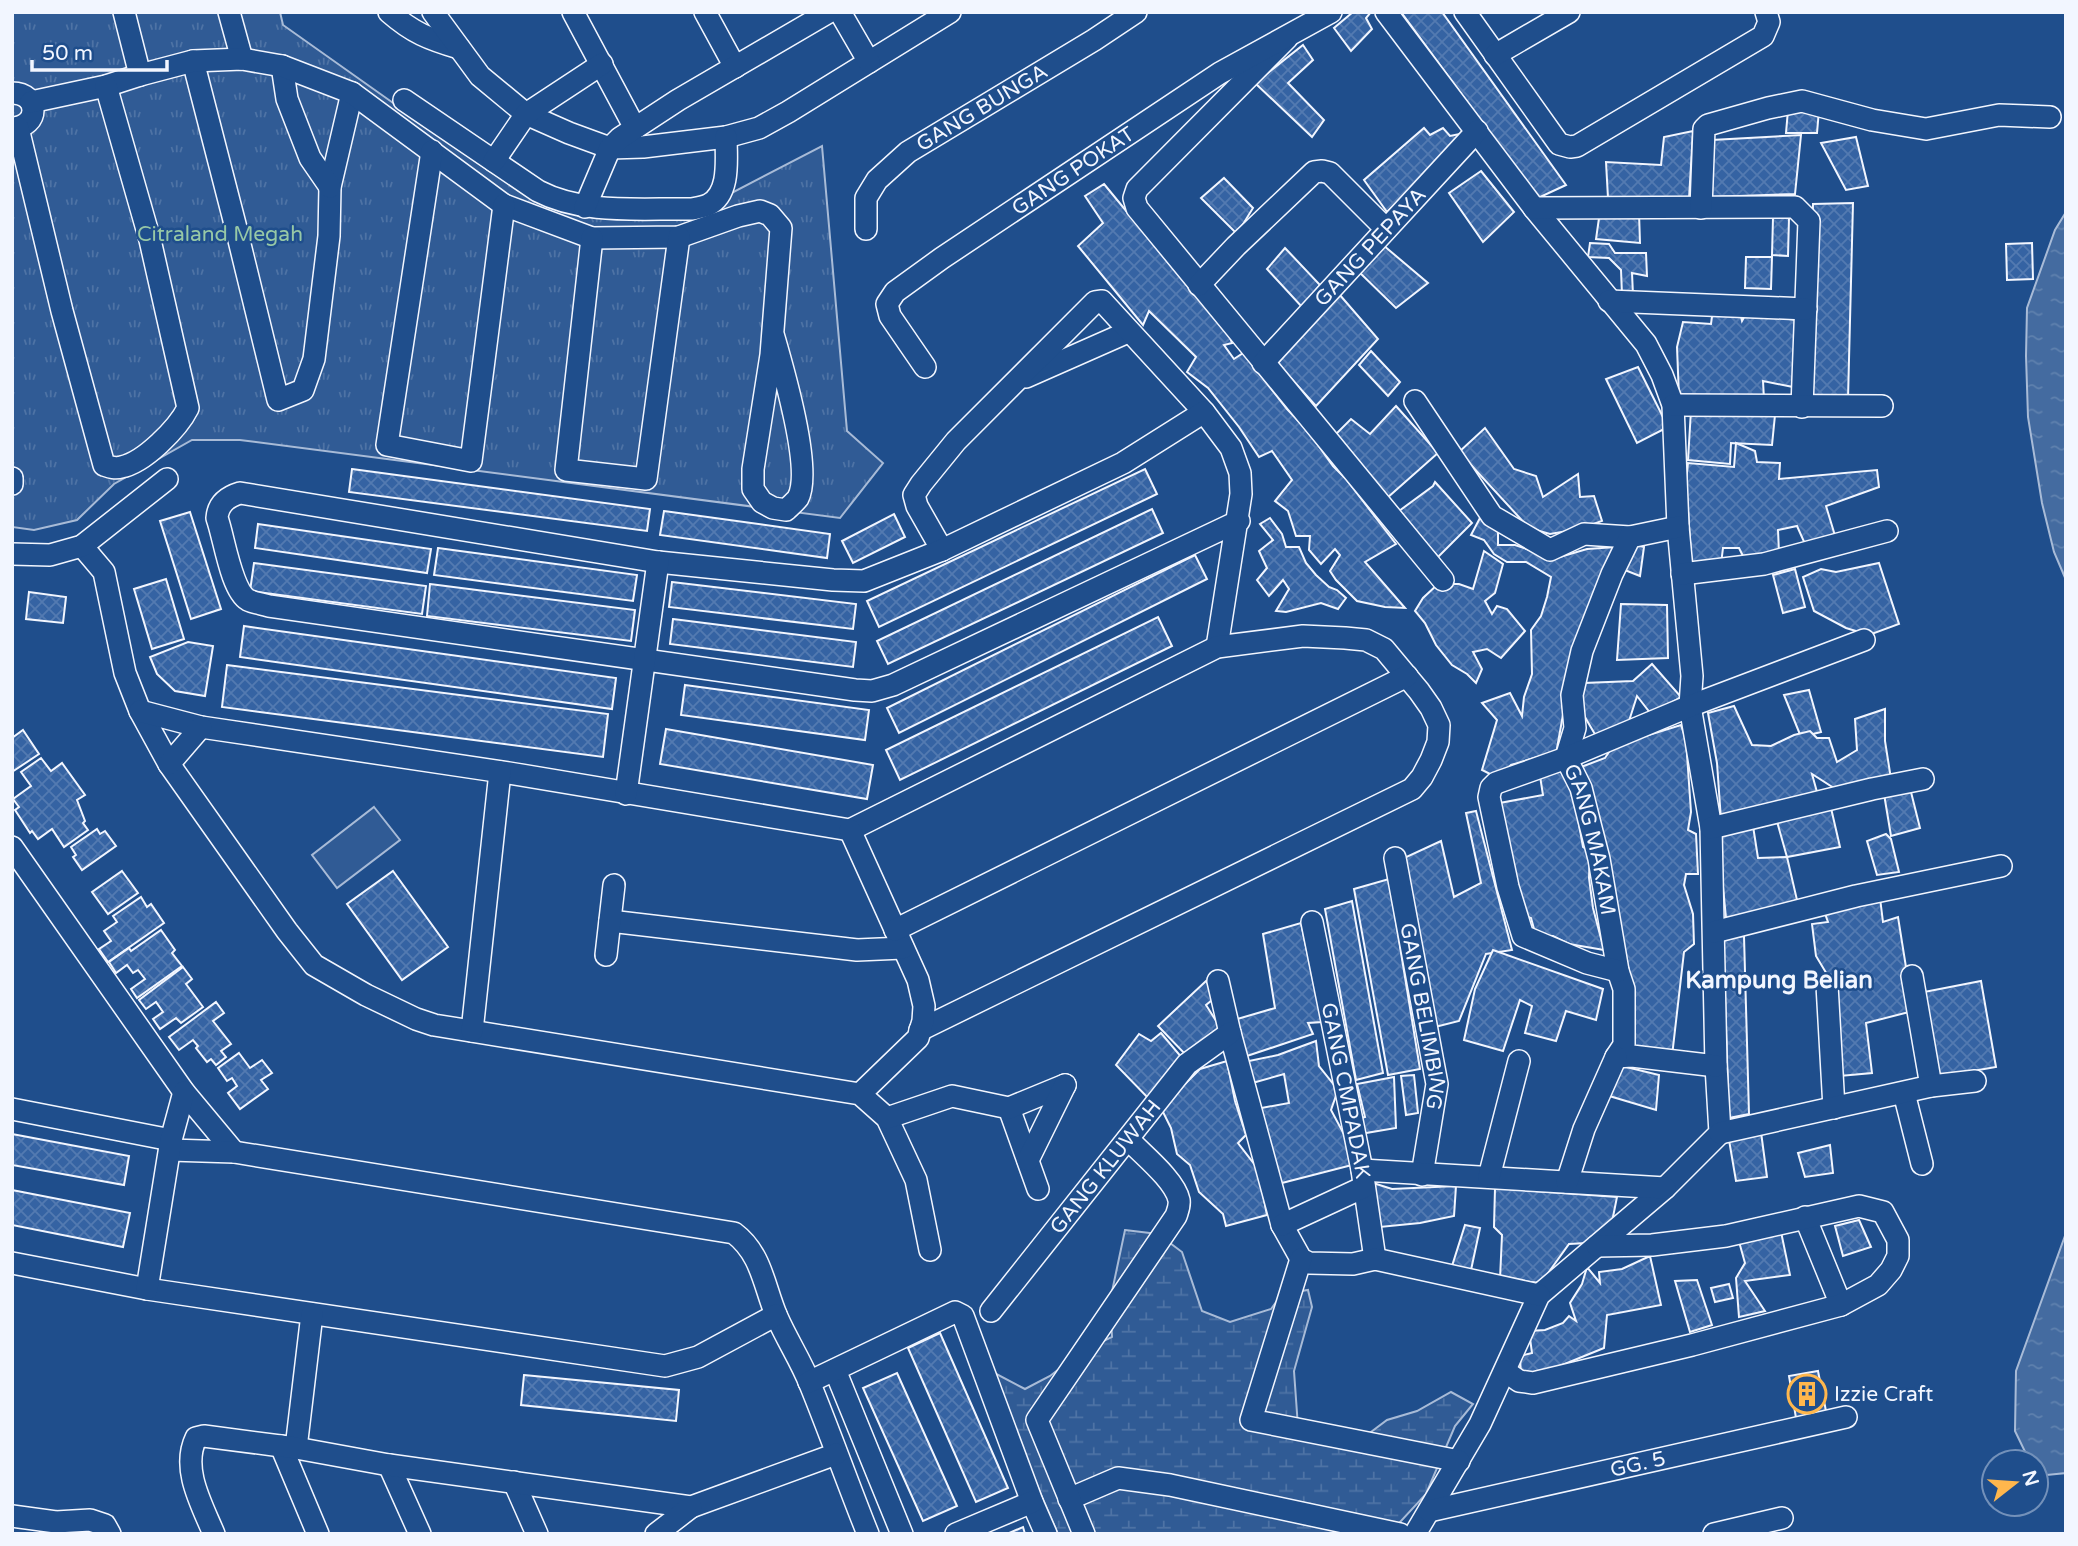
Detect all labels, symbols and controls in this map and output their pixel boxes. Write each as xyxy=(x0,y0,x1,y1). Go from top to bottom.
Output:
scale bar xyxy=(32,28,166,72)
text: 50 m xyxy=(42,41,93,66)
street label: GANG BUNGA xyxy=(912,59,1052,157)
street label: GANG POKAT xyxy=(1007,121,1139,221)
street label: GANG PEPAYA xyxy=(1310,183,1431,312)
park label: Citraland Megah xyxy=(137,222,303,247)
street label: GANG MAKAM xyxy=(1558,760,1620,917)
street label: GANG BELIMBING xyxy=(1394,921,1450,1112)
district label: Kampung Belian xyxy=(1685,966,1873,995)
street label: GANG CMPADAK xyxy=(1316,1001,1375,1180)
street label: GANG KLUWAH xyxy=(1045,1095,1167,1239)
building icon: Izzie Craft xyxy=(1786,1373,1828,1415)
place label: Izzie Craft xyxy=(1834,1382,1933,1407)
street label: GG. 5 xyxy=(1608,1446,1668,1483)
north arrow xyxy=(1980,1448,2050,1518)
text: N xyxy=(2018,1468,2043,1489)

